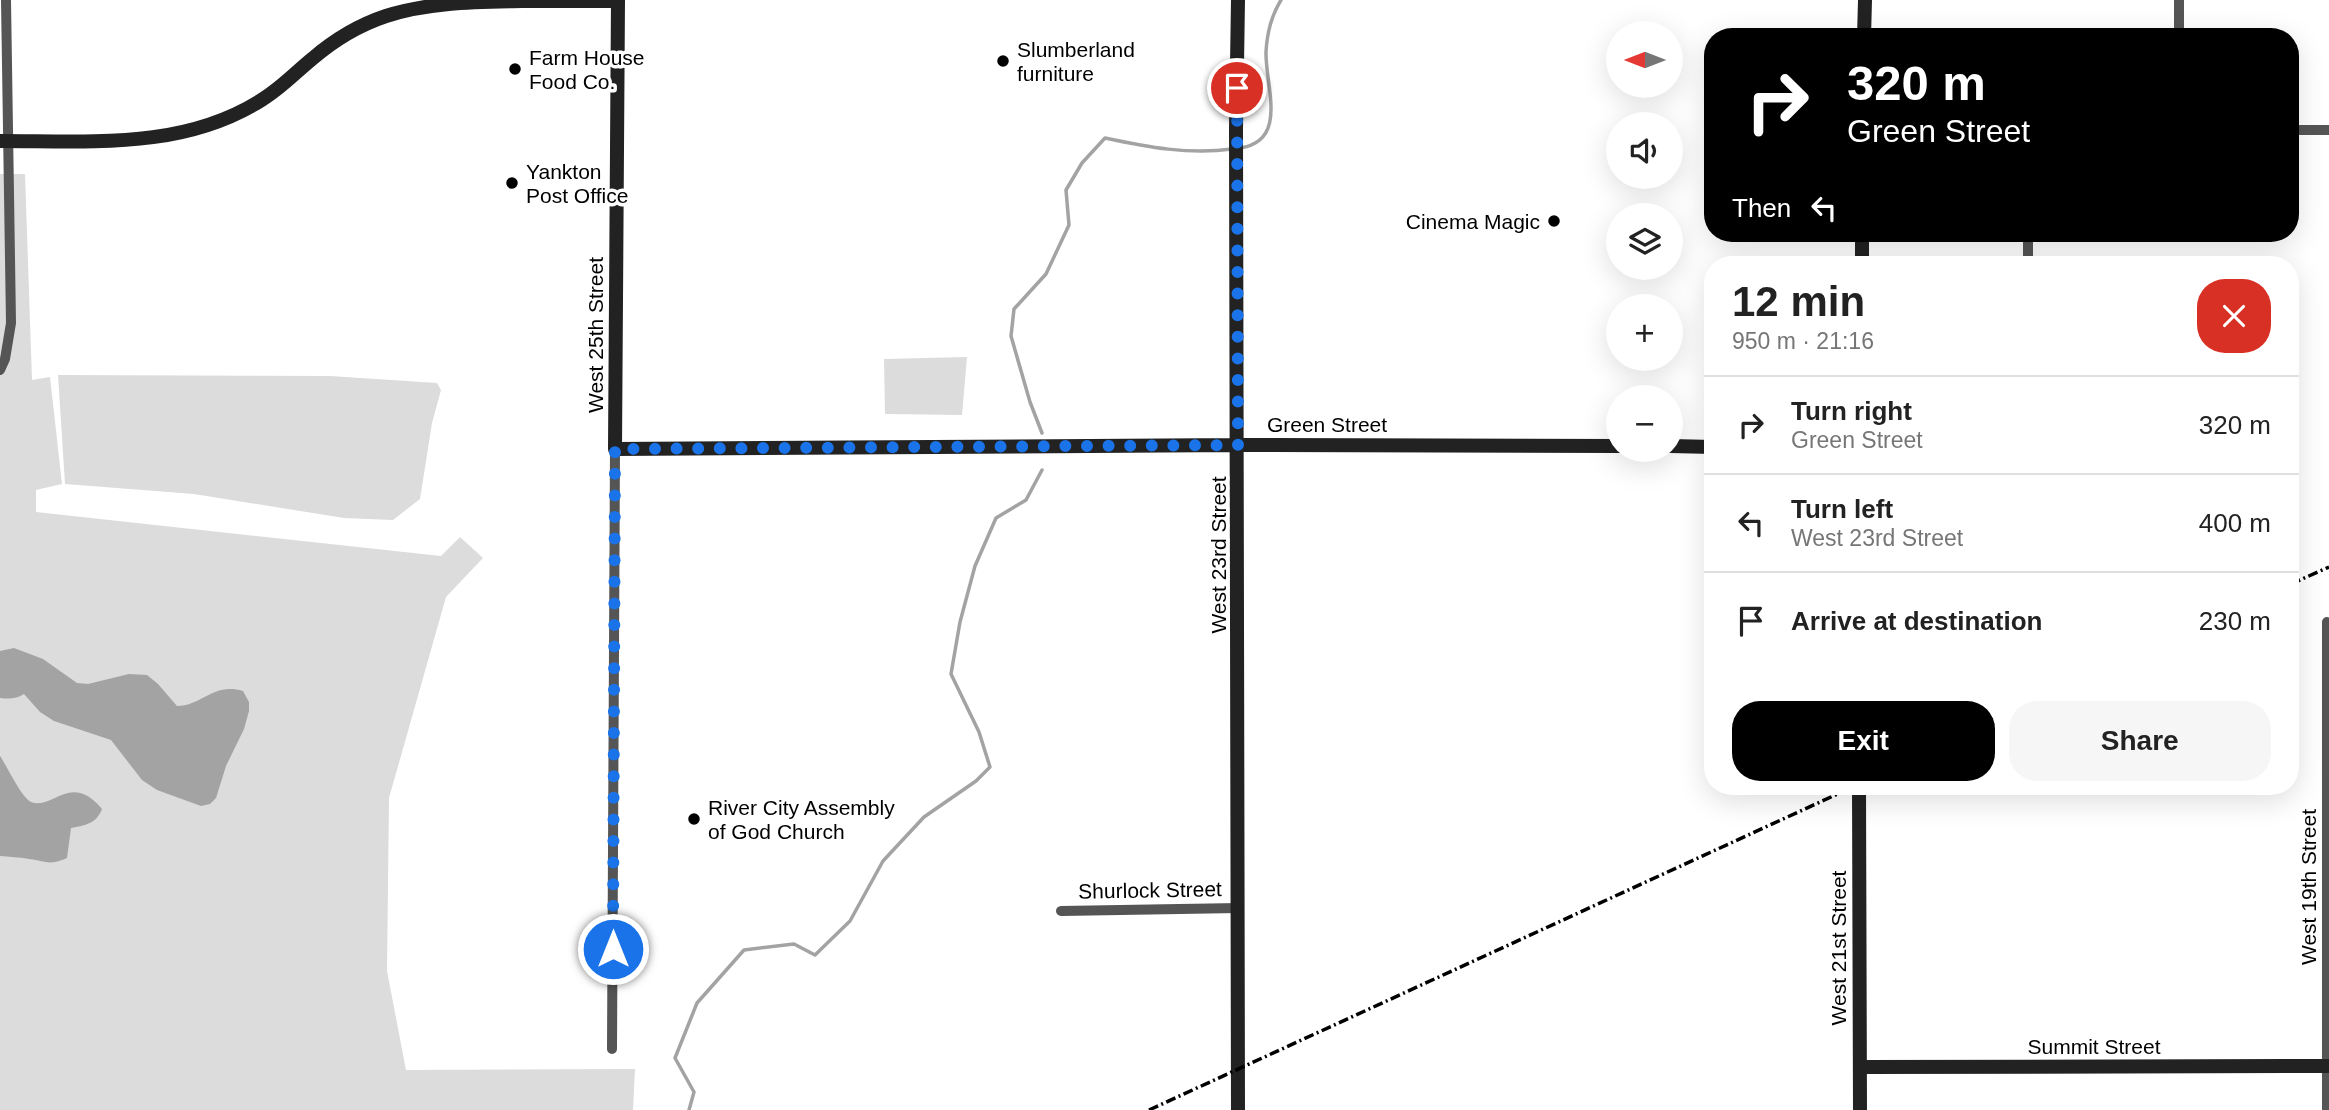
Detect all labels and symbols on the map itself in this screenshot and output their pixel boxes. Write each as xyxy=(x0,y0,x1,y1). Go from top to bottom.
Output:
north arrow xyxy=(1606,21,1684,98)
place label: Slumberland furniture xyxy=(1017,38,1135,85)
place label: Farm House Food Co. xyxy=(529,46,645,93)
marker: Slumberland furniture xyxy=(995,53,1011,69)
pin xyxy=(1207,58,1267,118)
marker: Farm House Food Co. xyxy=(507,61,523,77)
place label: Yankton Post Office xyxy=(526,160,628,207)
marker: Yankton Post Office xyxy=(504,175,520,191)
place label: Cinema Magic xyxy=(1406,210,1540,233)
marker: Cinema Magic xyxy=(1546,213,1562,229)
street label: West 25th Street xyxy=(584,257,607,413)
street label: Green Street xyxy=(1267,413,1387,436)
street label: West 23rd Street xyxy=(1207,476,1230,634)
place label: River City Assembly of God Church xyxy=(708,796,895,843)
street label: West 19th Street xyxy=(2297,809,2320,965)
marker: River City Assembly of God Church xyxy=(686,811,702,827)
street label: West 21st Street xyxy=(1827,870,1850,1025)
street label: Shurlock Street xyxy=(1078,877,1222,903)
position arrow xyxy=(576,912,650,986)
street label: Summit Street xyxy=(2027,1035,2161,1058)

